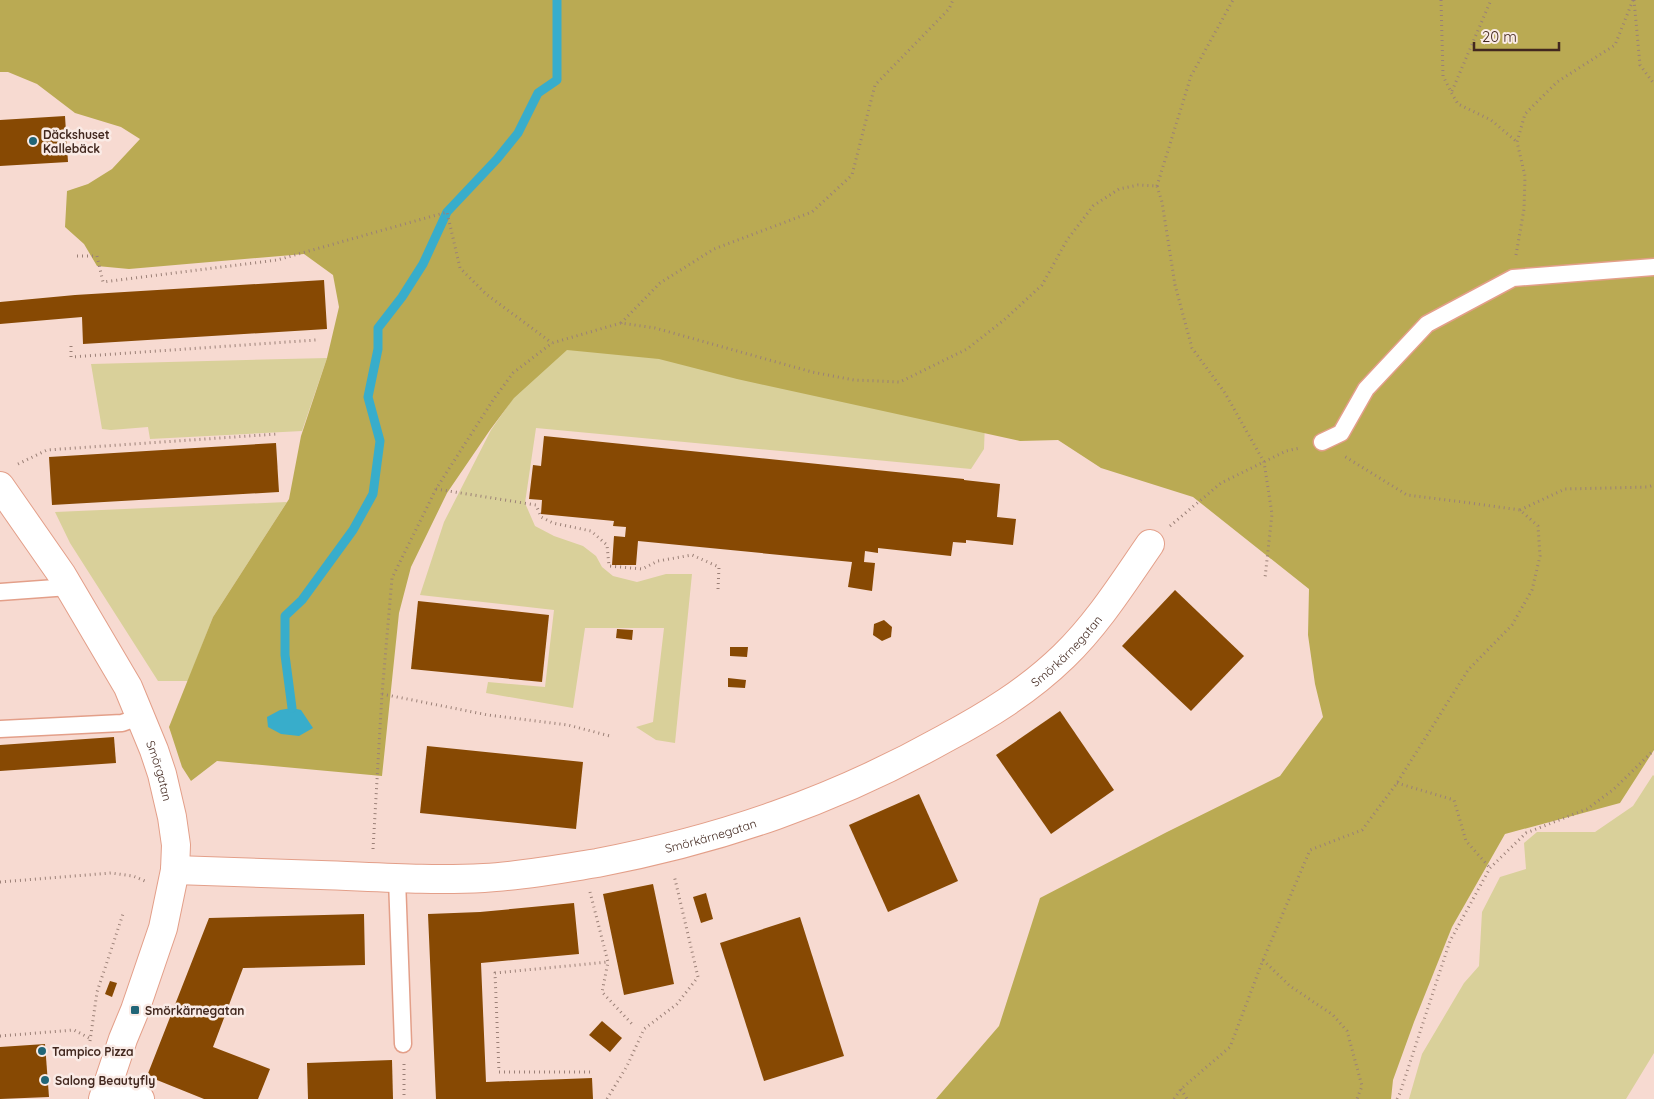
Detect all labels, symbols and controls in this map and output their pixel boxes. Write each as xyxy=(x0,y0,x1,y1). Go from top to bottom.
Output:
scale bar xyxy=(1474,20,1559,52)
text: 20 m xyxy=(1482,27,1517,46)
place label: Däckshuset Kallebäck xyxy=(43,127,110,156)
marker: Däckshuset Kallebäck xyxy=(27,135,39,147)
street label: Smörkärnegatan xyxy=(1028,612,1105,689)
street label: Smörgatan xyxy=(143,738,175,802)
street label: Smörkärnegatan xyxy=(663,815,758,855)
place label: Smörkärnegatan xyxy=(145,1003,244,1018)
marker: Smörkärnegatan xyxy=(129,1004,141,1016)
place label: Tampico Pizza xyxy=(52,1044,134,1059)
marker: Tampico Pizza xyxy=(36,1045,48,1057)
place label: Salong Beautyfly xyxy=(55,1073,155,1088)
marker: Salong Beautyfly xyxy=(39,1074,51,1086)

